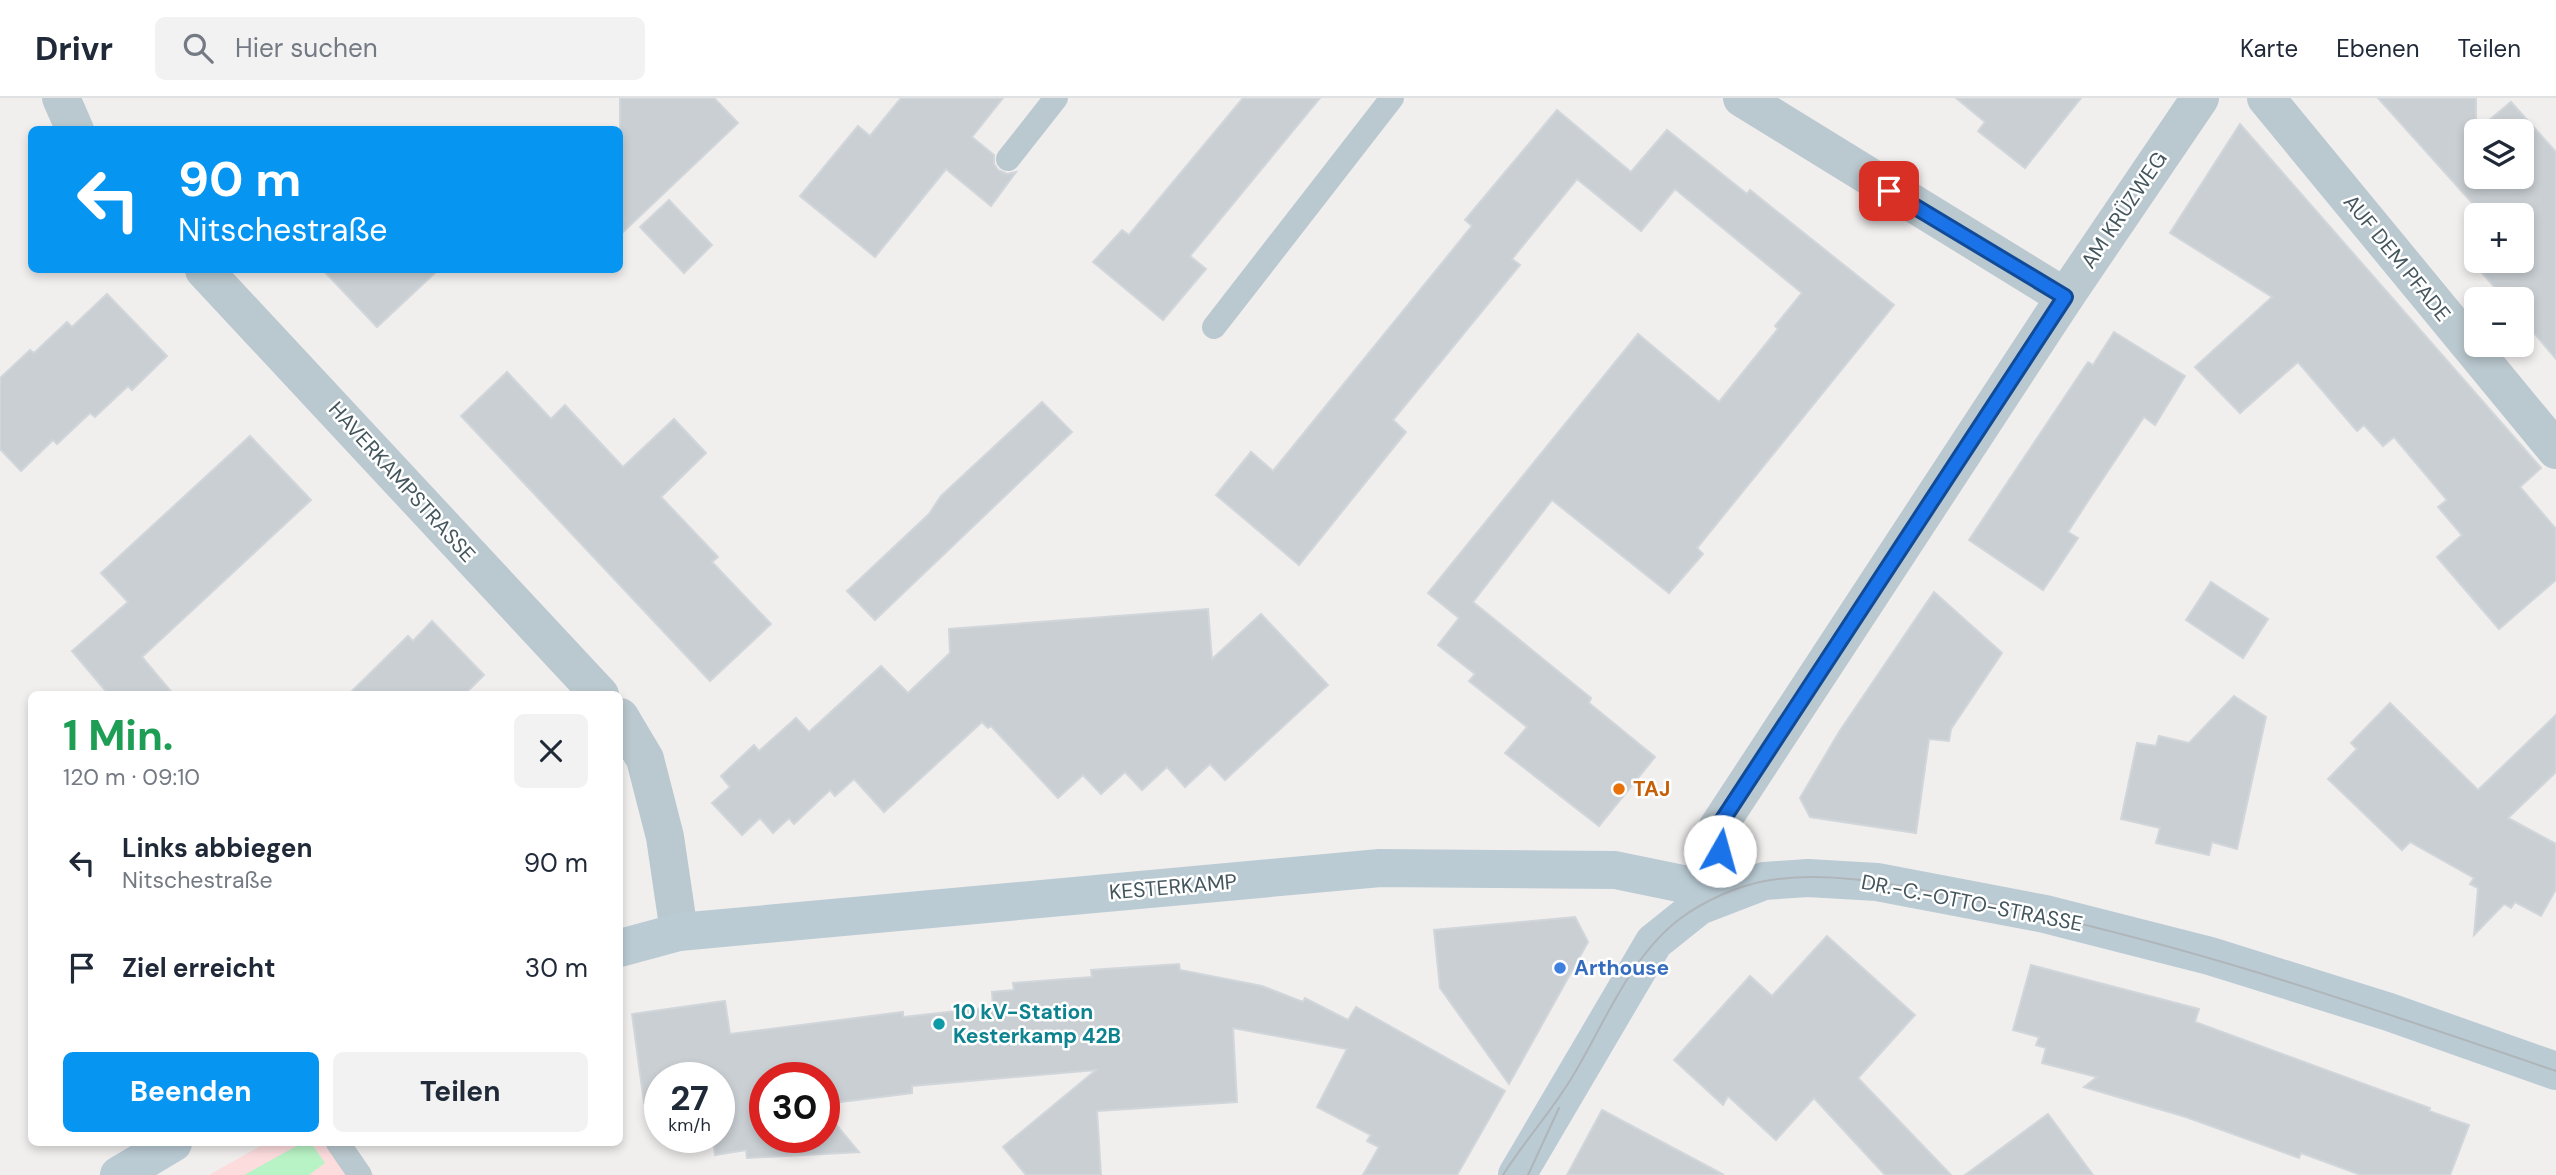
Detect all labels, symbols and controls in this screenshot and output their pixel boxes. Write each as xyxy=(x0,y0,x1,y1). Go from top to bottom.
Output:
search box xyxy=(155,17,645,80)
text: Drivr xyxy=(35,27,113,70)
icon: search xyxy=(179,29,217,67)
text: Hier suchen xyxy=(235,31,378,65)
text: Karte xyxy=(2240,33,2298,64)
text: Ebenen xyxy=(2336,33,2420,64)
text: Teilen xyxy=(2458,33,2521,64)
map controls xyxy=(2464,119,2534,357)
button: layers xyxy=(2464,119,2534,189)
street label: AM KRÜZWEG xyxy=(2075,146,2173,274)
text: 90 m xyxy=(178,147,301,211)
icon: left xyxy=(63,154,154,245)
pin xyxy=(1859,161,1919,221)
icon: arrive xyxy=(1870,172,1908,210)
street label: AUF DEM PFADE xyxy=(2337,189,2457,327)
button: + xyxy=(2464,203,2534,273)
text: Nitschestraße xyxy=(178,209,387,251)
button: − xyxy=(2464,287,2534,357)
street label: HAVERKAMPSTRASSE xyxy=(322,396,482,568)
text: 1 Min. xyxy=(63,708,173,763)
button: close xyxy=(514,714,588,788)
text: 120 m · 09:10 xyxy=(63,762,200,792)
place label: TAJ xyxy=(1633,775,1670,803)
marker: TAJ xyxy=(1611,781,1627,797)
position arrow xyxy=(1683,814,1757,888)
text: Links abbiegen xyxy=(122,831,312,865)
icon: left xyxy=(63,844,101,882)
text: 90 m xyxy=(524,846,588,880)
text: Nitschestraße xyxy=(122,865,272,895)
street label: KESTERKAMP xyxy=(1108,867,1238,907)
street label: DR.-C.-OTTO-STRASSE xyxy=(1859,868,2085,938)
icon: arrive xyxy=(63,949,101,987)
text: Ziel erreicht xyxy=(122,951,275,985)
text: 30 m xyxy=(525,951,588,985)
place label: Arthouse xyxy=(1574,954,1669,982)
marker: Arthouse xyxy=(1552,960,1568,976)
place label: 10 kV-Station Kesterkamp 42B xyxy=(953,998,1121,1050)
marker: 10 kV-Station Kesterkamp 42B xyxy=(931,1016,947,1032)
button: Beenden xyxy=(63,1052,319,1132)
button: Teilen xyxy=(333,1052,588,1132)
speed limit sign: 30 xyxy=(749,1062,840,1153)
text: 27 xyxy=(670,1075,709,1121)
text: km/h xyxy=(668,1113,711,1137)

